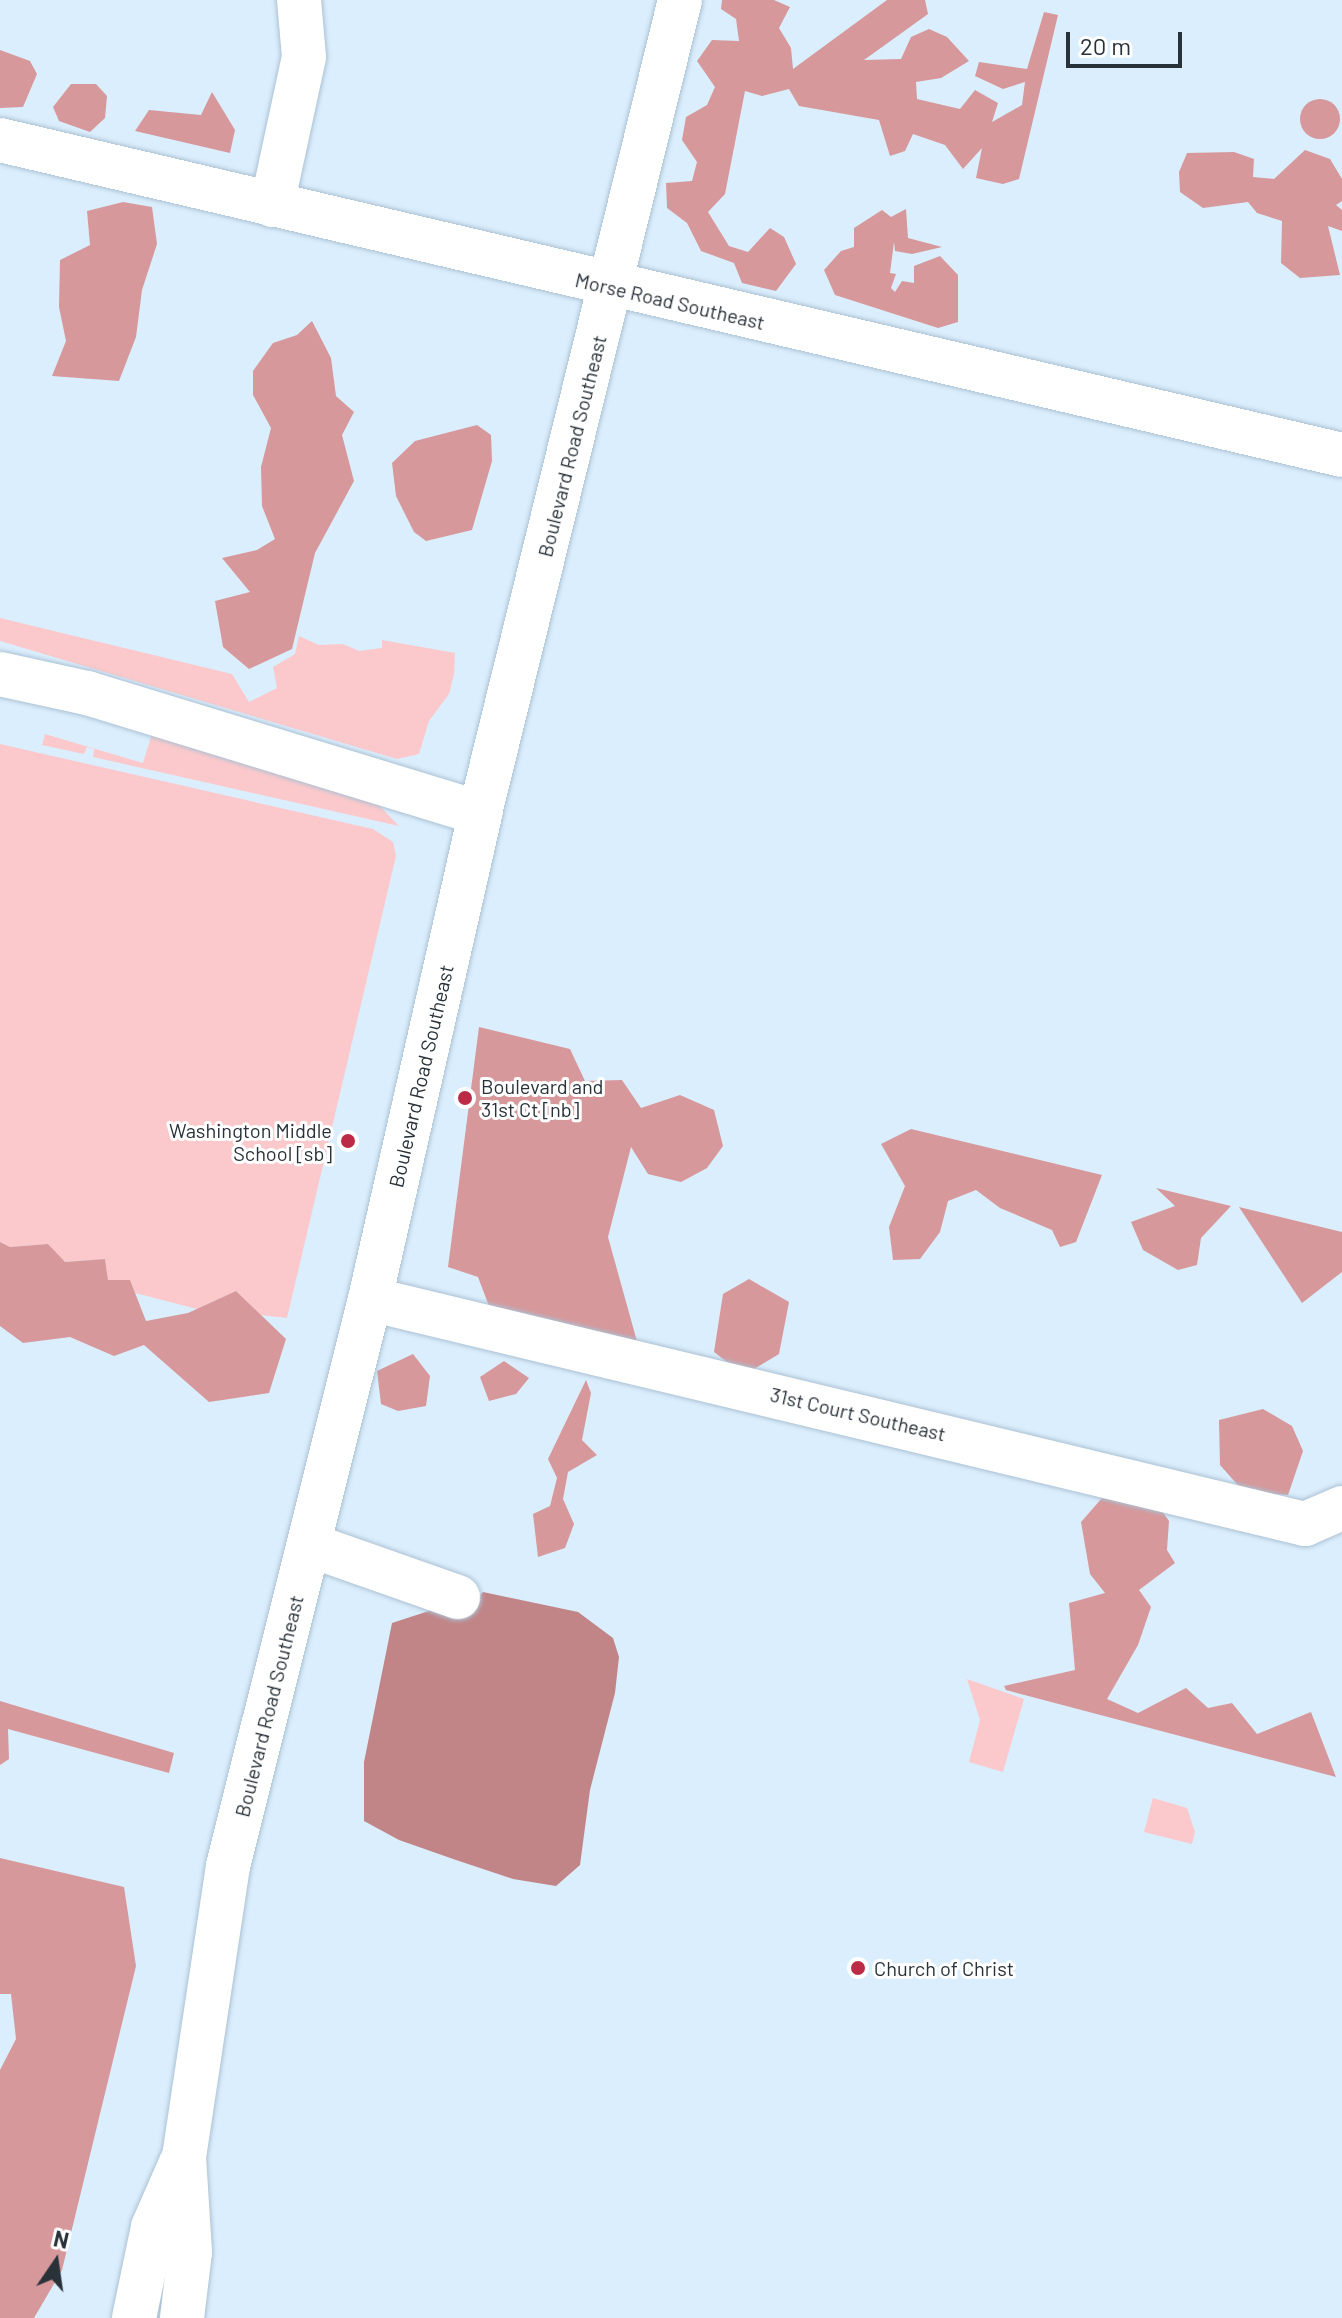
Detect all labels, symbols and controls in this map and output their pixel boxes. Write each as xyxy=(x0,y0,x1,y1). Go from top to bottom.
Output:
scale bar xyxy=(1070,16,1186,66)
text: 20 m xyxy=(1080,31,1131,60)
street label: Morse Road Southeast xyxy=(573,268,767,334)
street label: Boulevard Road Southeast xyxy=(533,333,611,559)
street label: Boulevard Road Southeast xyxy=(384,962,458,1190)
place label: Boulevard and 31st Ct [nb] xyxy=(481,1074,604,1121)
marker: Boulevard and 31st Ct [nb] xyxy=(456,1089,474,1107)
place label: Washington Middle School [sb] xyxy=(169,1118,332,1165)
marker: Washington Middle School [sb] xyxy=(339,1132,357,1150)
street label: 31st Court Southeast xyxy=(768,1382,948,1446)
street label: Boulevard Road Southeast xyxy=(230,1593,308,1819)
place label: Church of Christ xyxy=(874,1956,1014,1980)
marker: Church of Christ xyxy=(849,1959,867,1977)
north arrow xyxy=(16,2222,96,2302)
text: N xyxy=(51,2224,71,2253)

